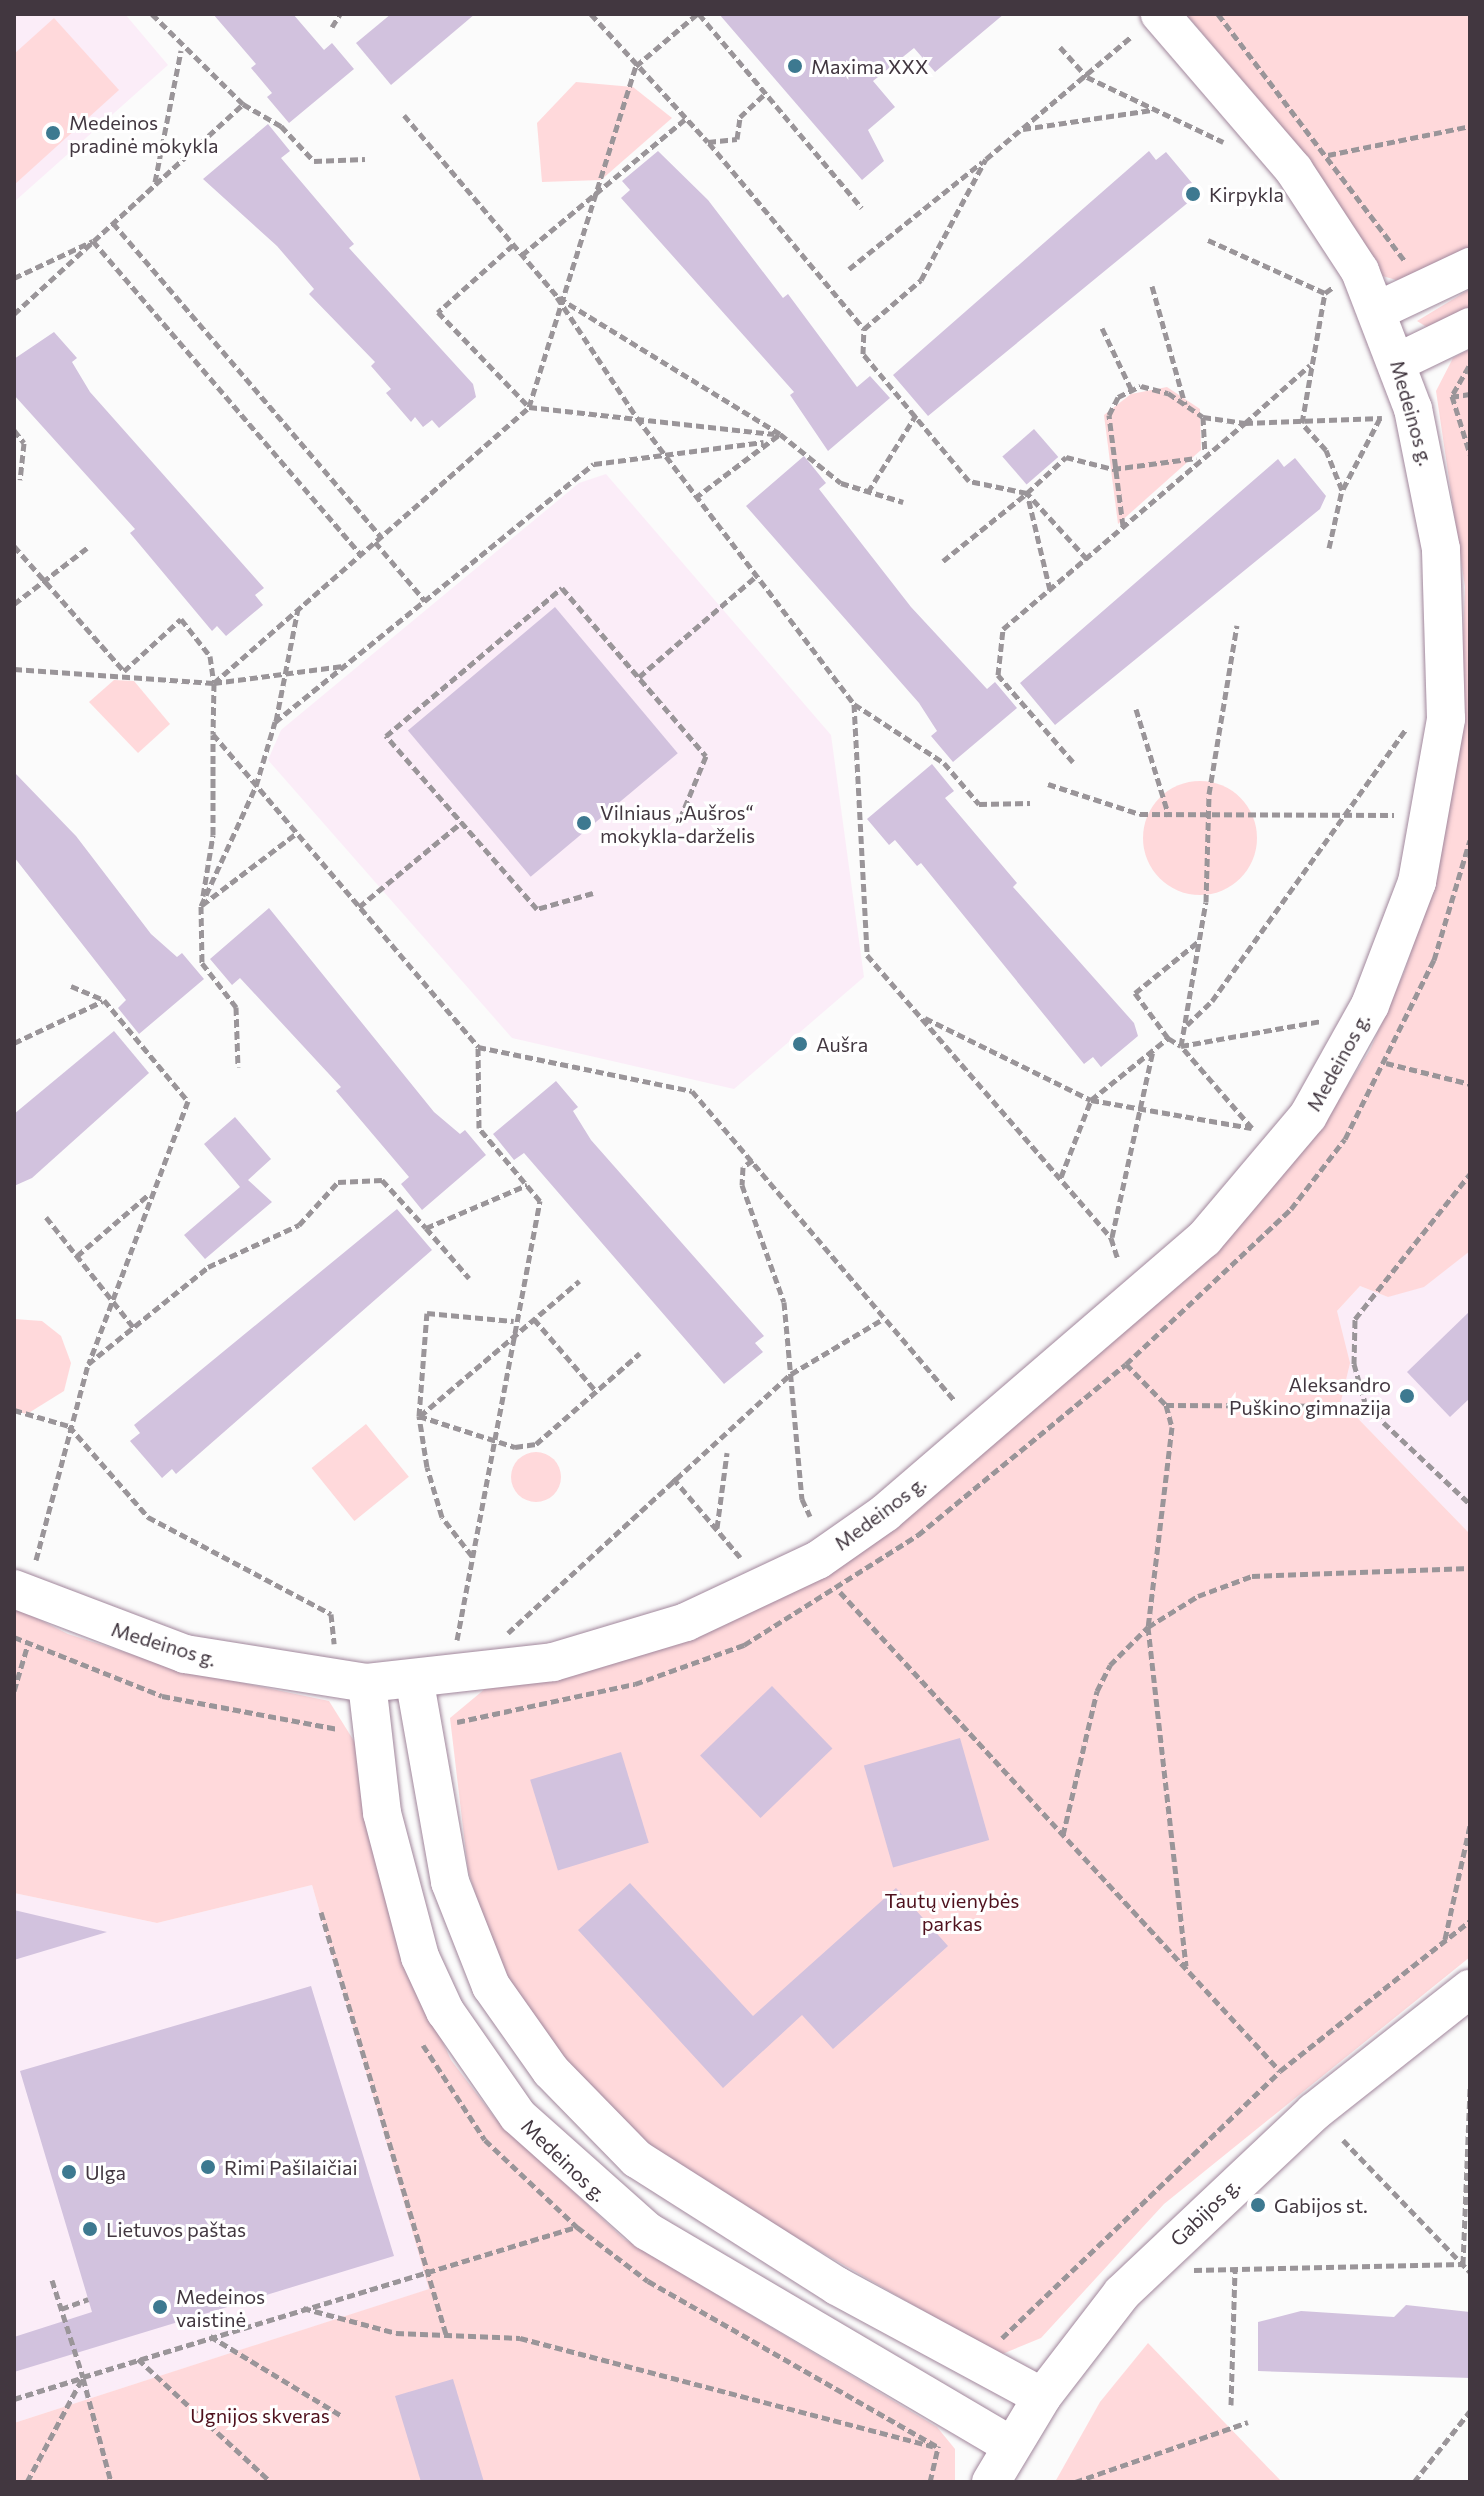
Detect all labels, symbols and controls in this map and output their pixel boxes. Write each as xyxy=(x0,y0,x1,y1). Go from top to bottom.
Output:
place label: Maxima XXX xyxy=(811,54,929,78)
marker: Maxima XXX xyxy=(786,57,804,75)
place label: Medeinos pradinė mokykla xyxy=(69,110,219,157)
marker: Medeinos pradinė mokykla xyxy=(44,124,62,142)
place label: Kirpykla xyxy=(1209,182,1284,206)
marker: Kirpykla xyxy=(1184,185,1202,203)
street label: Medeinos g. xyxy=(1385,358,1439,468)
place label: Vilniaus „Aušros“ mokykla-darželis xyxy=(600,800,755,847)
marker: Vilniaus „Aušros“ mokykla-darželis xyxy=(575,814,593,832)
street label: Medeinos g. xyxy=(1301,1009,1375,1115)
place label: Aušra xyxy=(816,1032,868,1056)
marker: Aušra xyxy=(791,1035,809,1053)
place label: Aleksandro Puškino gimnazija xyxy=(1229,1372,1391,1419)
marker: Aleksandro Puškino gimnazija xyxy=(1398,1387,1416,1405)
street label: Medeinos g. xyxy=(829,1471,931,1555)
street label: Medeinos g. xyxy=(109,1617,219,1671)
park label: Tautų vienybės parkas xyxy=(885,1889,1019,1936)
street label: Medeinos g. xyxy=(517,2114,611,2206)
place label: Rimi Pašilaičiai xyxy=(224,2155,358,2179)
marker: Rimi Pašilaičiai xyxy=(199,2158,217,2176)
place label: Ulga xyxy=(85,2160,126,2184)
marker: Ulga xyxy=(60,2163,78,2181)
street label: Gabijos g. xyxy=(1165,2173,1245,2251)
place label: Gabijos st. xyxy=(1274,2193,1368,2217)
marker: Gabijos st. xyxy=(1249,2196,1267,2214)
place label: Lietuvos paštas xyxy=(106,2217,246,2241)
marker: Lietuvos paštas xyxy=(81,2220,99,2238)
place label: Medeinos vaistinė xyxy=(176,2284,265,2331)
marker: Medeinos vaistinė xyxy=(151,2298,169,2316)
park label: Ugnijos skveras xyxy=(190,2403,330,2427)

